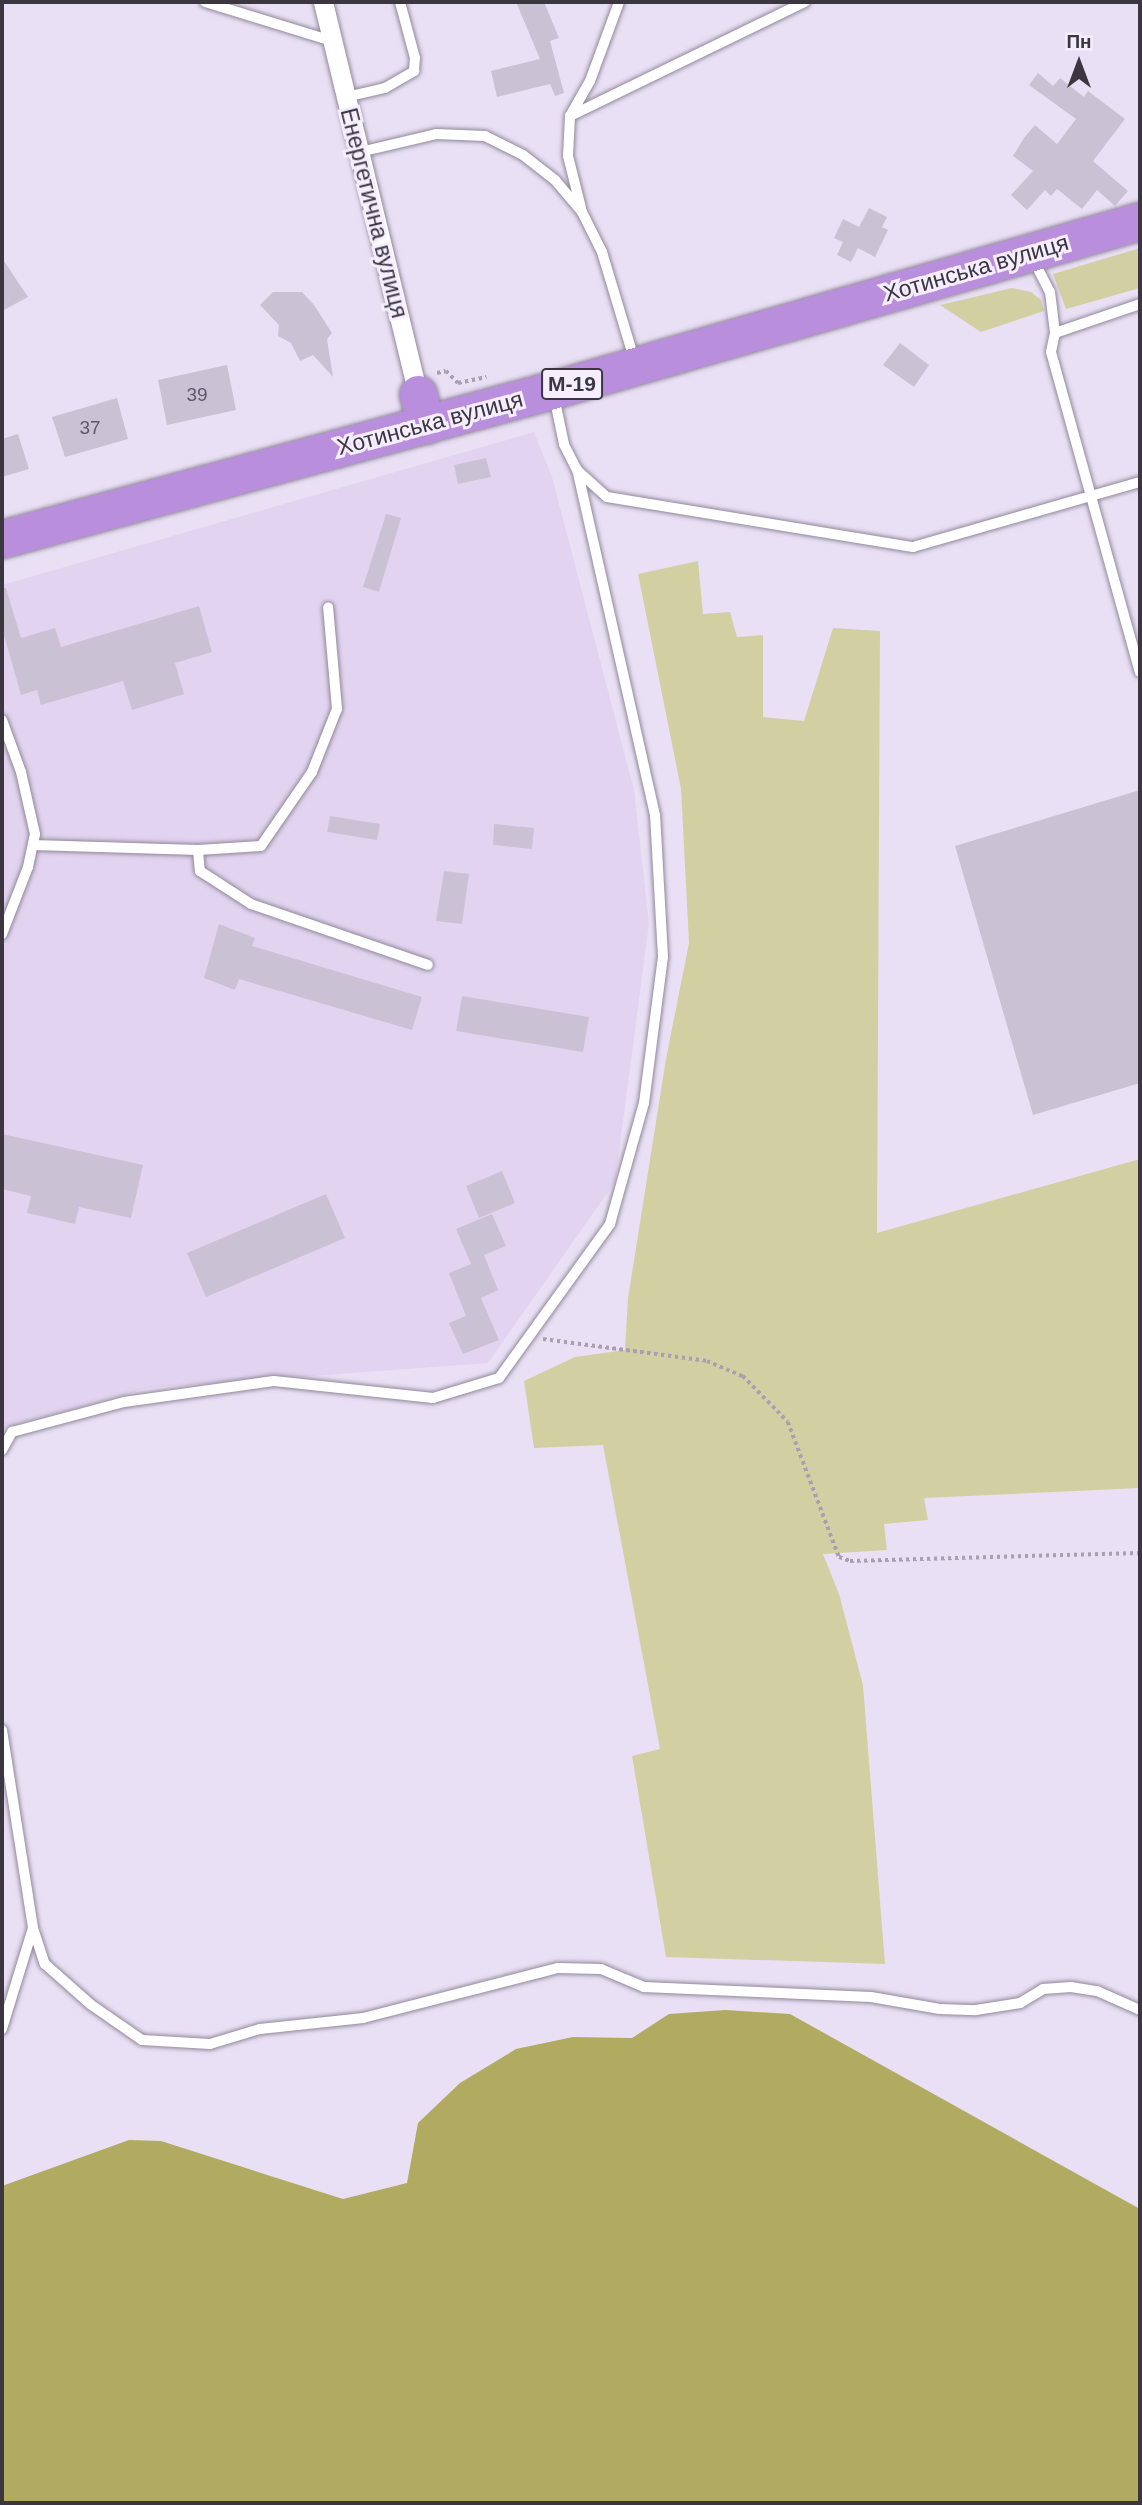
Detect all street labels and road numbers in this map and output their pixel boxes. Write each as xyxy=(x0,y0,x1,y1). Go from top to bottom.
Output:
street label: Енергетична вулиця xyxy=(335,105,413,321)
street label: Хотинська вулиця xyxy=(880,228,1072,308)
road number: М-19 xyxy=(540,366,604,402)
street label: Хотинська вулиця xyxy=(334,385,526,461)

